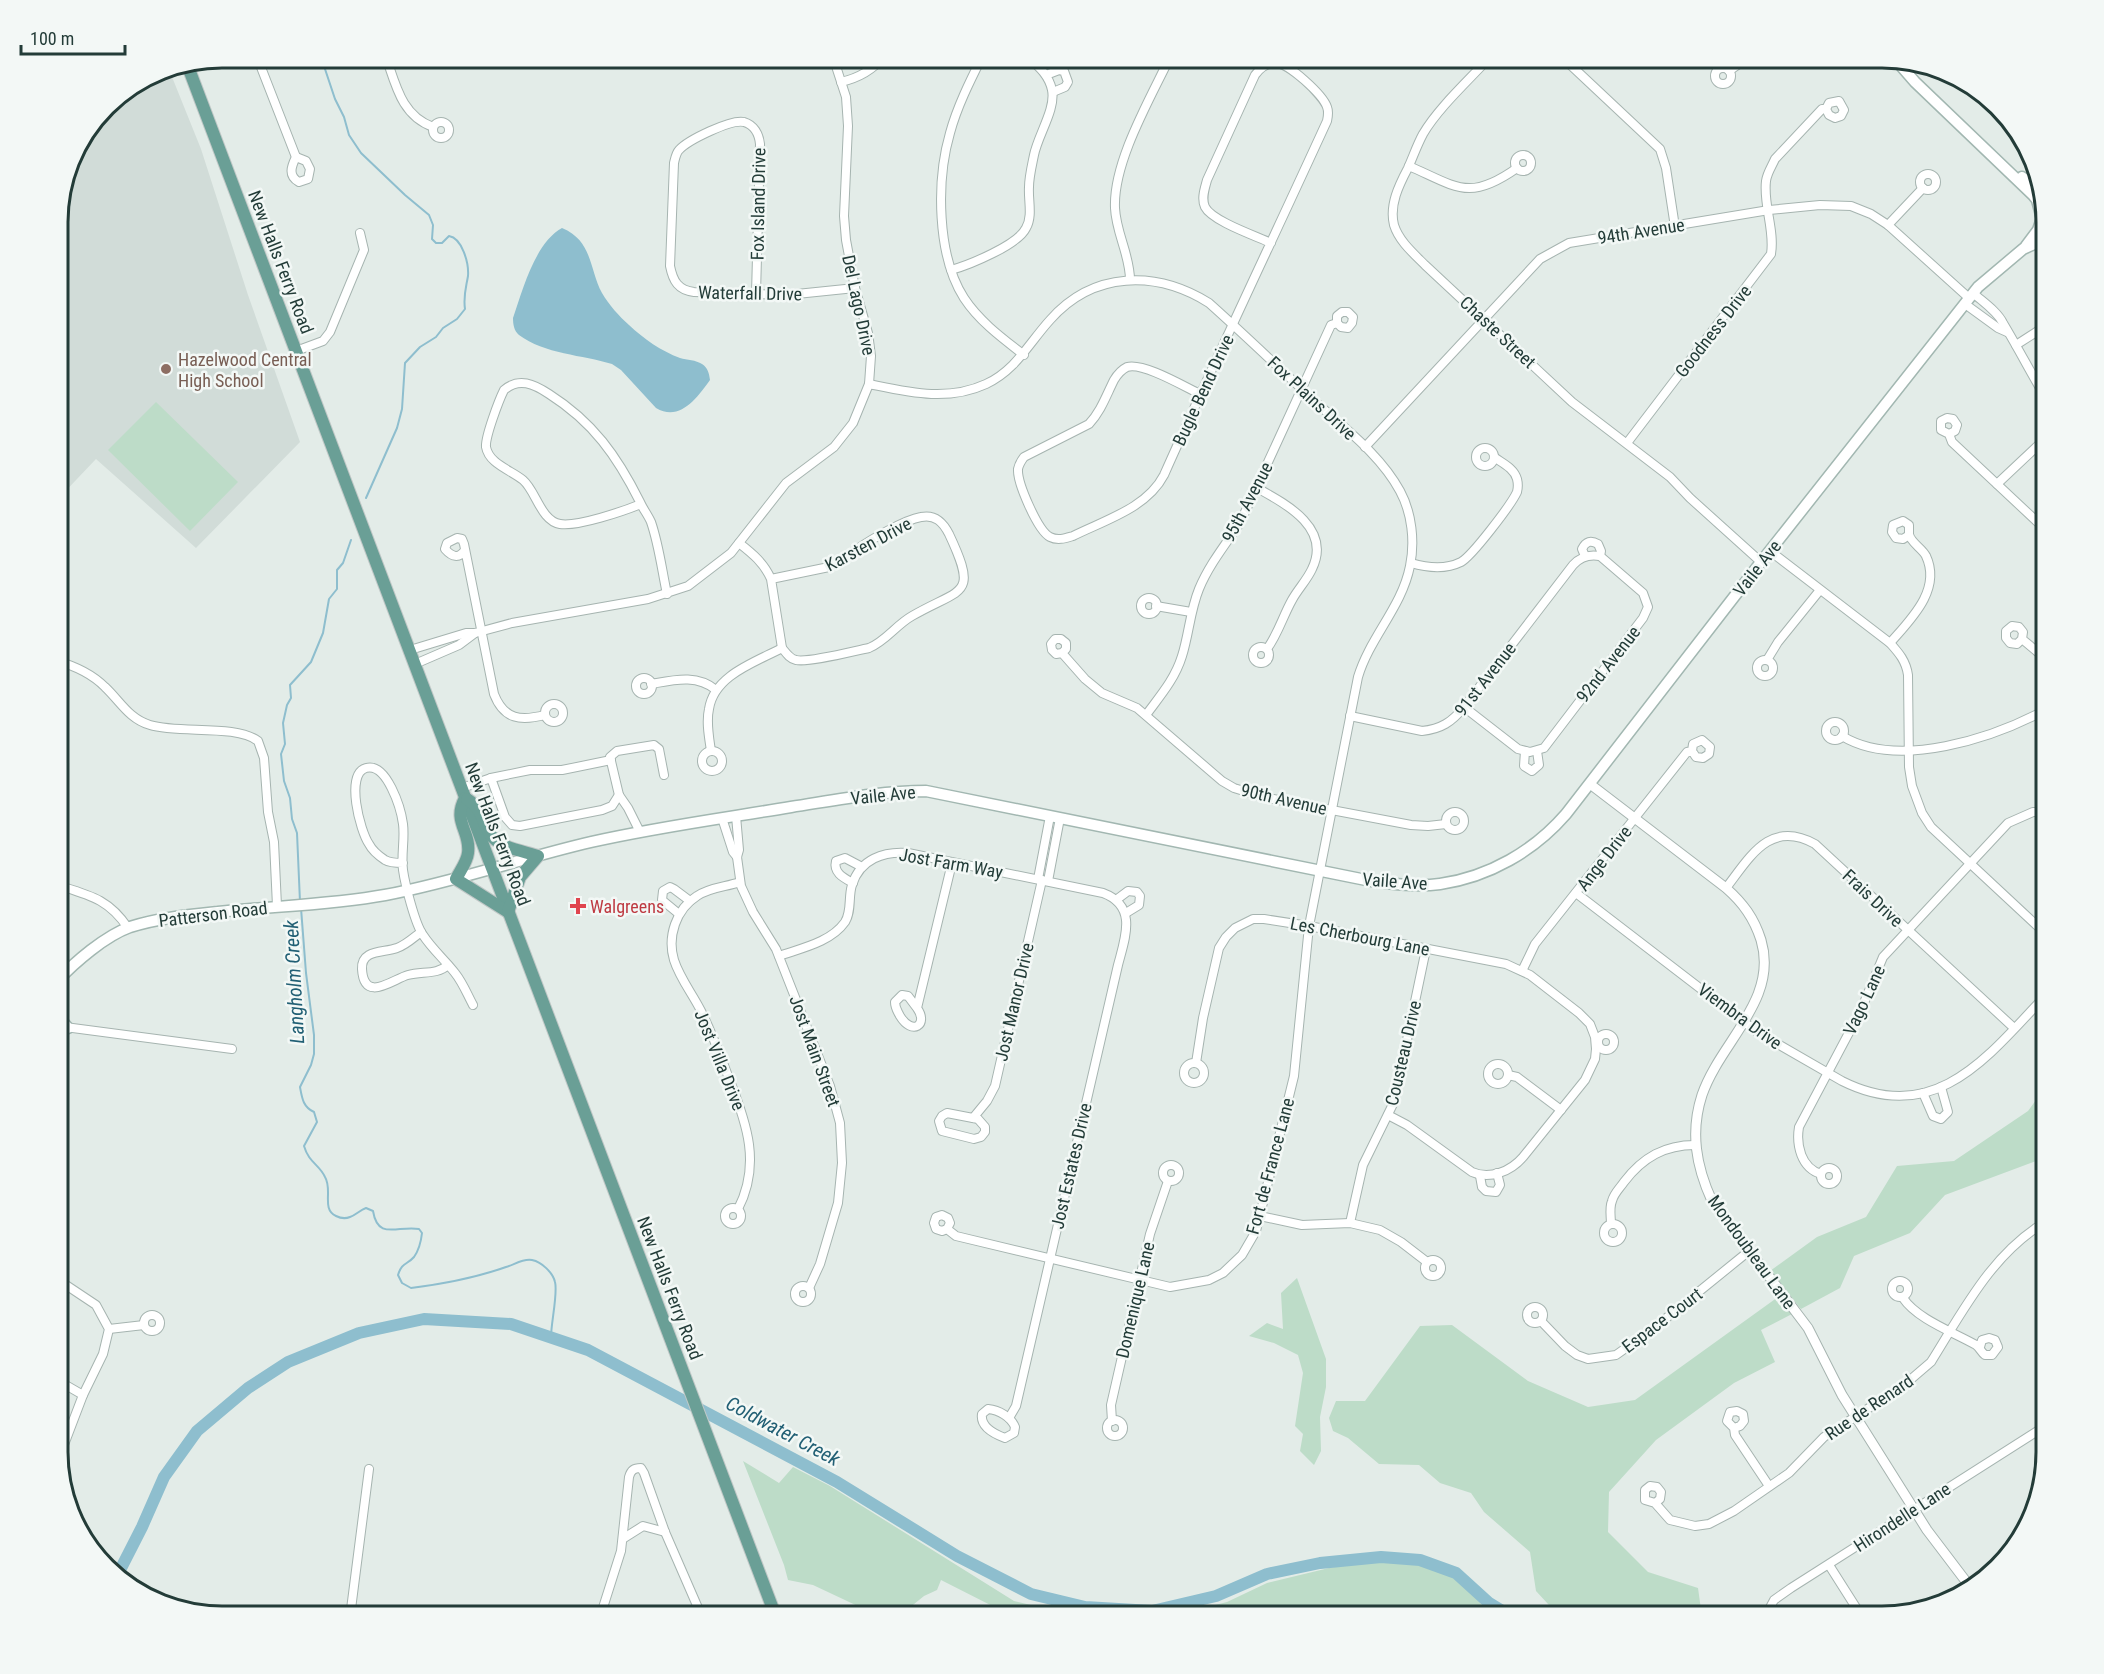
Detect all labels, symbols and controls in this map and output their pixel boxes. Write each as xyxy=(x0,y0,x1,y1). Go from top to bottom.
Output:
scale bar xyxy=(21,18,124,56)
text: 100 m xyxy=(30,28,74,49)
street label: Fox Island Drive xyxy=(747,148,769,260)
street label: New Halls Ferry Road xyxy=(244,187,318,337)
street label: 94th Avenue xyxy=(1596,214,1686,248)
street label: Del Lago Drive xyxy=(838,253,880,357)
street label: Goodness Drive xyxy=(1670,281,1756,381)
street label: Waterfall Drive xyxy=(698,282,802,304)
street label: Chaste Street xyxy=(1456,292,1540,372)
street label: Bugle Bend Drive xyxy=(1168,331,1238,449)
place label: Hazelwood Central High School xyxy=(178,349,312,391)
street label: Fox Plains Drive xyxy=(1263,352,1361,444)
marker: Hazelwood Central High School xyxy=(159,362,173,376)
street label: 95th Avenue xyxy=(1217,458,1277,546)
street label: Karsten Drive xyxy=(821,513,915,575)
street label: Vaile Ave xyxy=(1729,536,1785,600)
street label: 92nd Avenue xyxy=(1572,622,1644,706)
street label: 91st Avenue xyxy=(1450,638,1520,720)
street label: New Halls Ferry Road xyxy=(461,759,535,909)
street label: 90th Avenue xyxy=(1239,779,1329,819)
street label: Vaile Ave xyxy=(850,781,916,809)
street label: Ange Drive xyxy=(1572,821,1636,895)
street label: Jost Farm Way xyxy=(897,844,1005,883)
street label: Frais Drive xyxy=(1839,865,1907,931)
street label: Vaile Ave xyxy=(1362,868,1428,894)
place label: Walgreens xyxy=(590,896,664,917)
street label: Patterson Road xyxy=(157,897,269,931)
marker: Walgreens xyxy=(571,899,585,913)
street label: Les Cherbourg Lane xyxy=(1289,912,1431,960)
water label: Langholm Creek xyxy=(279,918,309,1044)
street label: Jost Manor Drive xyxy=(990,941,1038,1063)
street label: Vago Lane xyxy=(1839,962,1889,1038)
street label: Viembra Drive xyxy=(1694,978,1786,1054)
street label: Jost Main Street xyxy=(785,993,845,1109)
street label: Cousteau Drive xyxy=(1381,998,1425,1108)
street label: Jost Villa Drive xyxy=(690,1007,750,1113)
street label: Fort de France Lane xyxy=(1242,1095,1298,1237)
street label: Jost Estates Drive xyxy=(1046,1101,1096,1231)
street label: Mondoubleau Lane xyxy=(1704,1191,1800,1313)
street label: New Halls Ferry Road xyxy=(633,1213,707,1363)
street label: Domenique Lane xyxy=(1111,1240,1159,1360)
street label: Espace Court xyxy=(1618,1283,1706,1357)
street label: Rue de Renard xyxy=(1821,1370,1917,1444)
water label: Coldwater Creek xyxy=(722,1391,845,1472)
street label: Hirondelle Lane xyxy=(1850,1478,1954,1556)

